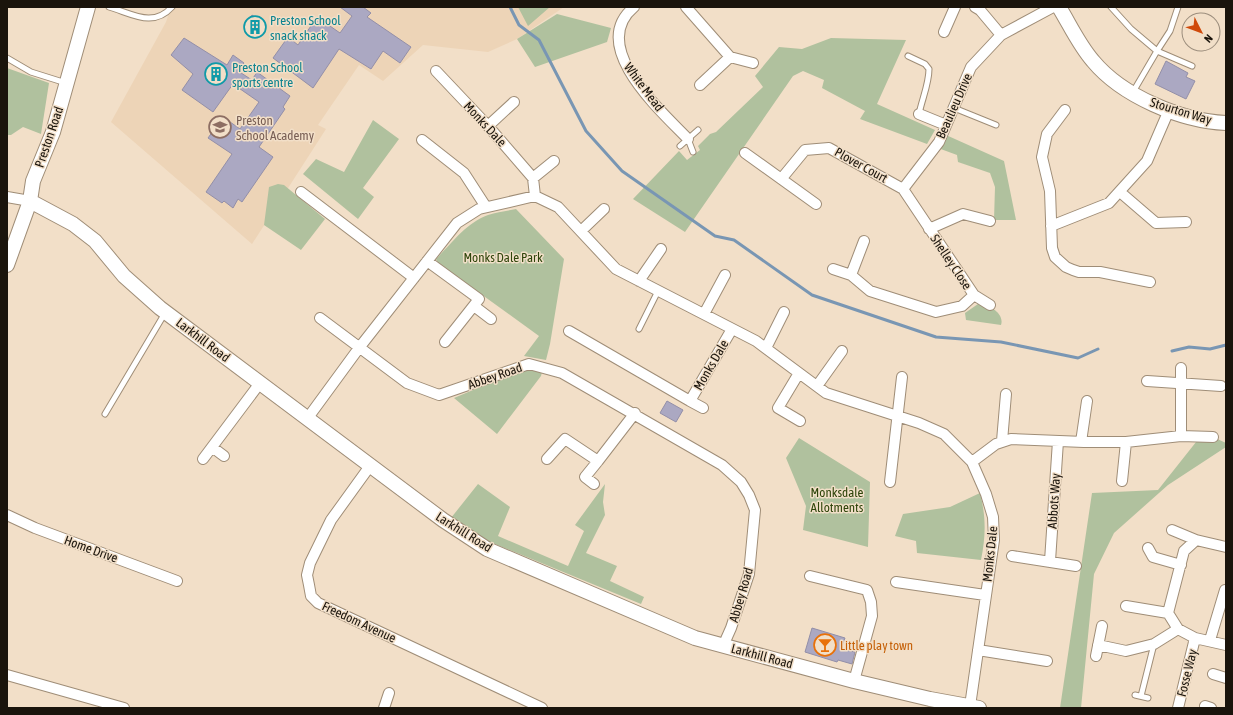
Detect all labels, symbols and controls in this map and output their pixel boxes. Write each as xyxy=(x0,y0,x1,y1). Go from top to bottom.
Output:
north arrow xyxy=(1181,12,1221,52)
place label: Preston School snack shack xyxy=(270,13,341,43)
building icon: Preston School snack shack xyxy=(242,14,268,40)
text: N xyxy=(1202,32,1215,45)
place label: Preston School sports centre xyxy=(232,60,303,90)
street label: White Mead xyxy=(621,60,667,114)
building icon: Preston School sports centre xyxy=(203,61,229,87)
street label: Beaulieu Drive xyxy=(933,71,975,141)
street label: Stourton Way xyxy=(1148,95,1214,128)
street label: Monks Dale xyxy=(460,98,510,150)
street label: Preston Road xyxy=(32,105,66,169)
place label: Preston School Academy xyxy=(236,113,315,143)
school or university icon: Preston School Academy xyxy=(207,114,233,140)
street label: Plover Court xyxy=(832,144,890,186)
street label: Shelley Close xyxy=(927,232,975,292)
park label: Monks Dale Park xyxy=(463,250,543,265)
street label: Larkhill Road xyxy=(173,315,233,365)
street label: Monks Dale xyxy=(691,337,731,393)
street label: Abbey Road xyxy=(466,360,524,392)
street label: Abbots Way xyxy=(1045,472,1063,529)
park label: Monksdale Allotments xyxy=(811,485,864,515)
street label: Larkhill Road xyxy=(433,509,495,555)
street label: Monks Dale xyxy=(980,525,1000,583)
street label: Home Drive xyxy=(62,532,120,566)
street label: Abbey Road xyxy=(726,566,756,624)
street label: Freedom Avenue xyxy=(320,598,398,646)
bar icon: Little play town xyxy=(812,632,838,658)
place label: Little play town xyxy=(840,638,913,653)
street label: Larkhill Road xyxy=(729,641,795,671)
street label: Fosse Way xyxy=(1174,647,1200,698)

